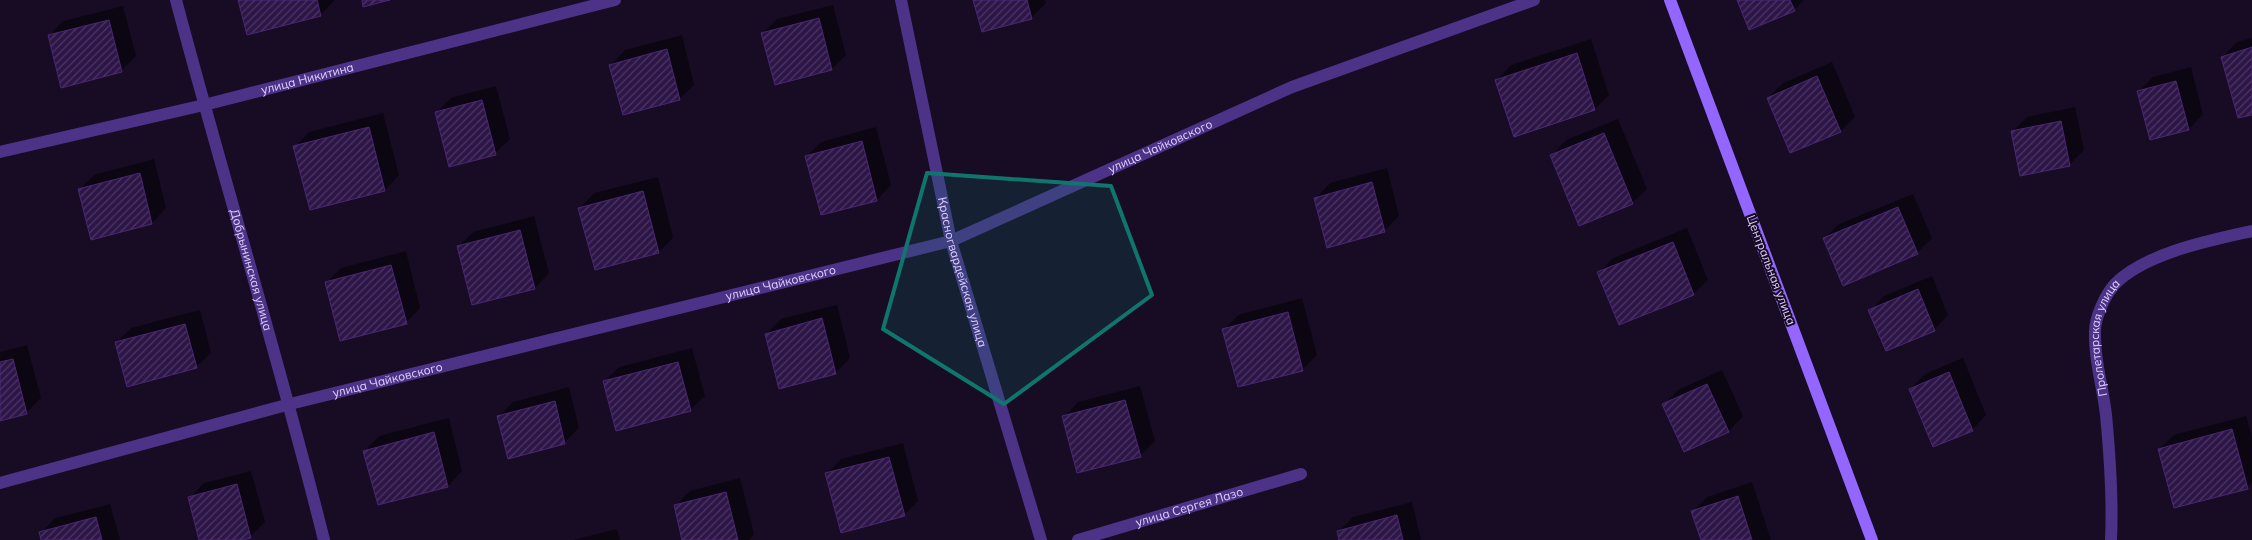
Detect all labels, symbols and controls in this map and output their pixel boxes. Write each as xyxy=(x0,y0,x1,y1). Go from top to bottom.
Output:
street label: улица Никитина xyxy=(259,59,355,97)
street label: улица Чайковского xyxy=(1106,116,1215,176)
street label: Красногвардейская улица xyxy=(935,196,990,349)
street label: Добрынинская улица xyxy=(227,207,276,332)
street label: Центральная улица xyxy=(1744,213,1799,327)
street label: улица Чайковского xyxy=(724,262,837,303)
street label: Пролетарская улица xyxy=(2087,276,2123,398)
street label: улица Чайковского xyxy=(331,359,444,400)
street label: улица Сергея Лазо xyxy=(1133,484,1245,530)

